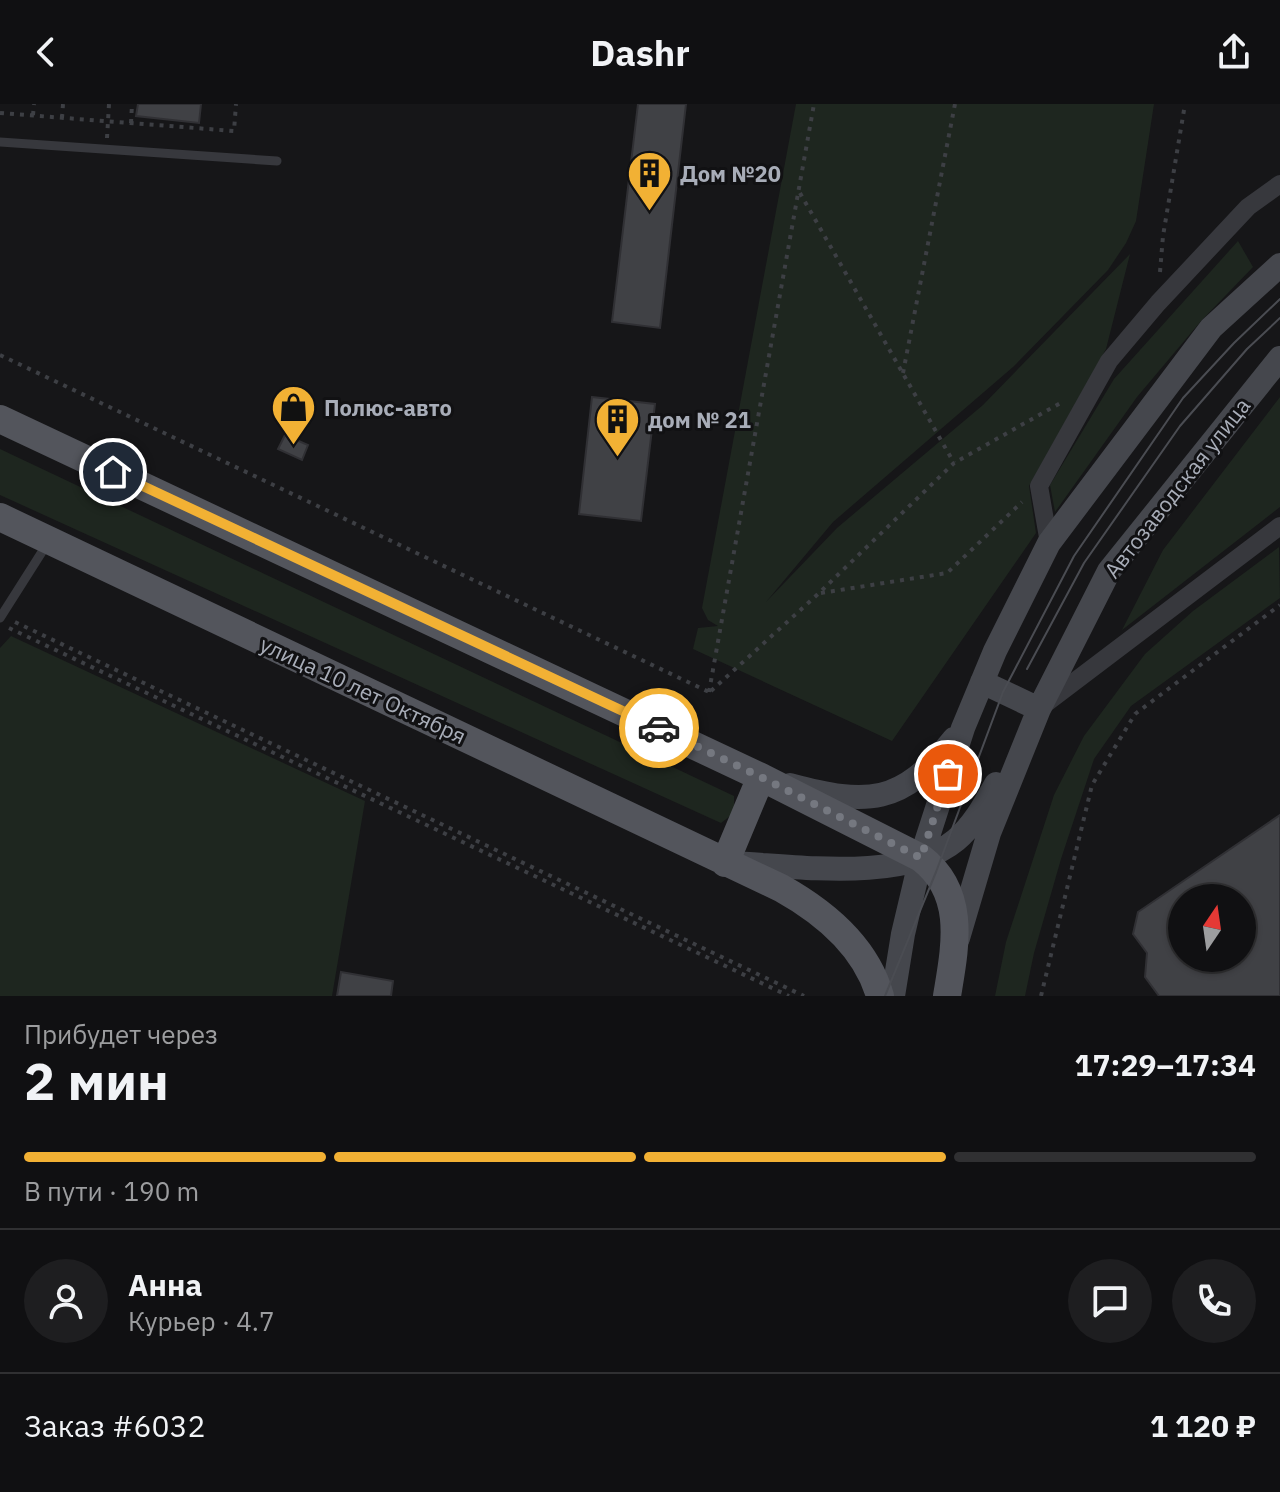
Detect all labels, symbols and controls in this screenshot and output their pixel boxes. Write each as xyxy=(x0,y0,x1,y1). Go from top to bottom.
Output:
text: Dashr xyxy=(590,29,690,76)
icon: back xyxy=(24,30,68,74)
icon: share xyxy=(1212,30,1256,74)
building icon: Дом №20 xyxy=(625,150,673,213)
place label: Дом №20 xyxy=(680,159,781,188)
shop icon: Полюс-авто xyxy=(269,384,317,447)
street label: Автозаводская улица xyxy=(1097,391,1256,584)
place label: Полюс-авто xyxy=(324,393,452,422)
building icon: дом № 21 xyxy=(593,396,641,459)
place label: дом № 21 xyxy=(648,405,751,434)
pin xyxy=(79,438,147,506)
icon: home xyxy=(91,450,135,494)
street label: улица 10 лет Октября xyxy=(256,629,471,750)
courier xyxy=(619,688,699,768)
icon: car xyxy=(637,706,681,750)
pin xyxy=(914,740,982,808)
icon: bag xyxy=(926,752,970,796)
north arrow xyxy=(1168,884,1256,972)
map controls xyxy=(1168,884,1256,972)
text: Прибудет через xyxy=(24,1017,218,1051)
text: 17:29–17:34 xyxy=(1075,1045,1256,1084)
text: 2 мин xyxy=(24,1047,169,1114)
text: В пути · 190 m xyxy=(24,1174,199,1208)
button: person xyxy=(24,1259,108,1343)
button: chat xyxy=(1068,1259,1152,1343)
button: phone xyxy=(1172,1259,1256,1343)
text: Анна xyxy=(128,1265,202,1304)
text: Курьер · 4.7 xyxy=(128,1304,275,1338)
text: Заказ #6032 xyxy=(24,1406,206,1445)
text: 1 120 ₽ xyxy=(1150,1406,1256,1445)

